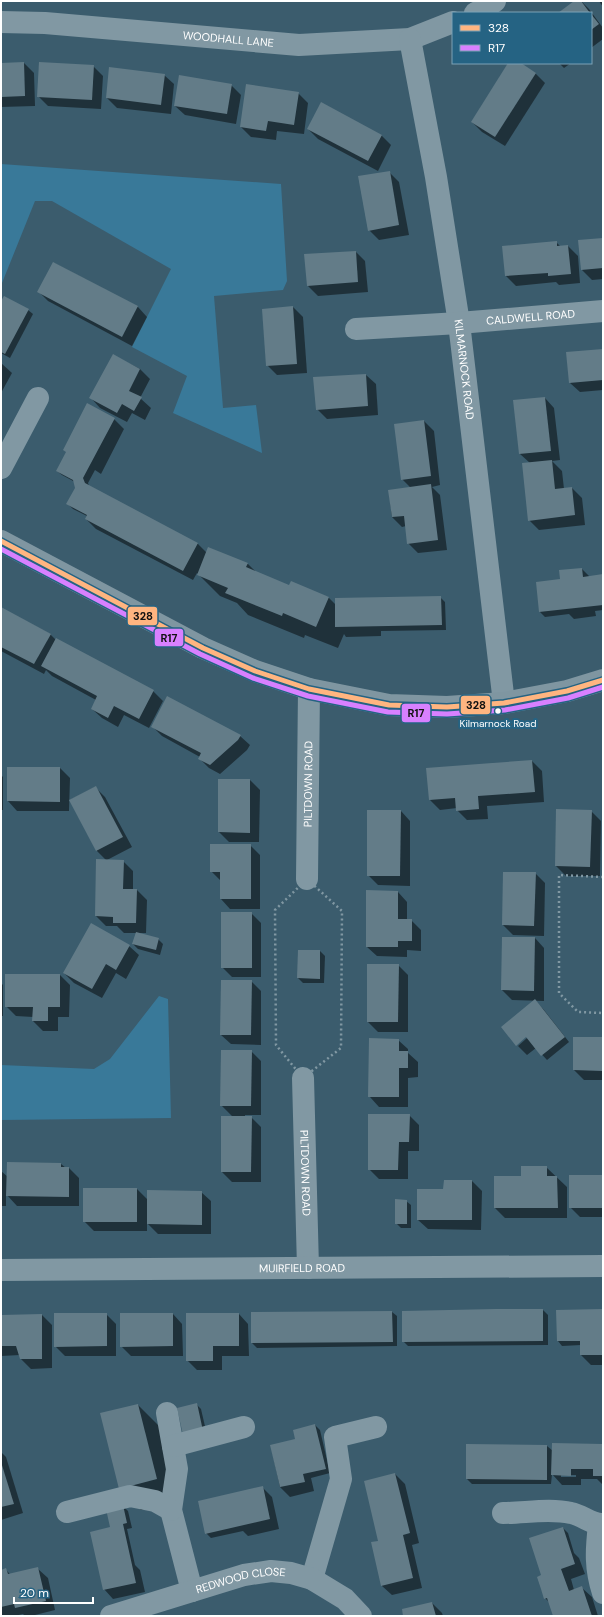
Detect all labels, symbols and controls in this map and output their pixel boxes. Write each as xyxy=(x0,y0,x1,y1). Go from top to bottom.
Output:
legend xyxy=(452,12,592,64)
text: 328 xyxy=(488,20,509,36)
street label: WOODHALL LANE xyxy=(182,28,274,50)
text: R17 xyxy=(488,40,505,56)
street label: CALDWELL ROAD xyxy=(486,306,576,328)
street label: KILMARNOCK ROAD xyxy=(452,318,477,421)
line badge: 328 xyxy=(127,606,158,626)
text: 328 xyxy=(133,609,153,623)
line badge: R17 xyxy=(154,628,184,647)
text: R17 xyxy=(161,631,178,645)
line badge: 328 xyxy=(460,695,491,715)
text: 328 xyxy=(466,698,486,712)
line badge: R17 xyxy=(401,703,431,723)
text: R17 xyxy=(408,706,425,720)
marker: Kilmarnock Road xyxy=(493,706,503,716)
place label: Kilmarnock Road xyxy=(460,717,536,730)
street label: PILTDOWN ROAD xyxy=(301,740,315,827)
street label: PILTDOWN ROAD xyxy=(297,1130,314,1217)
street label: MUIRFIELD ROAD xyxy=(259,1261,345,1275)
street label: REDWOOD CLOSE xyxy=(194,1564,286,1596)
scale bar xyxy=(14,1579,93,1605)
text: 20 m xyxy=(20,1585,49,1601)

